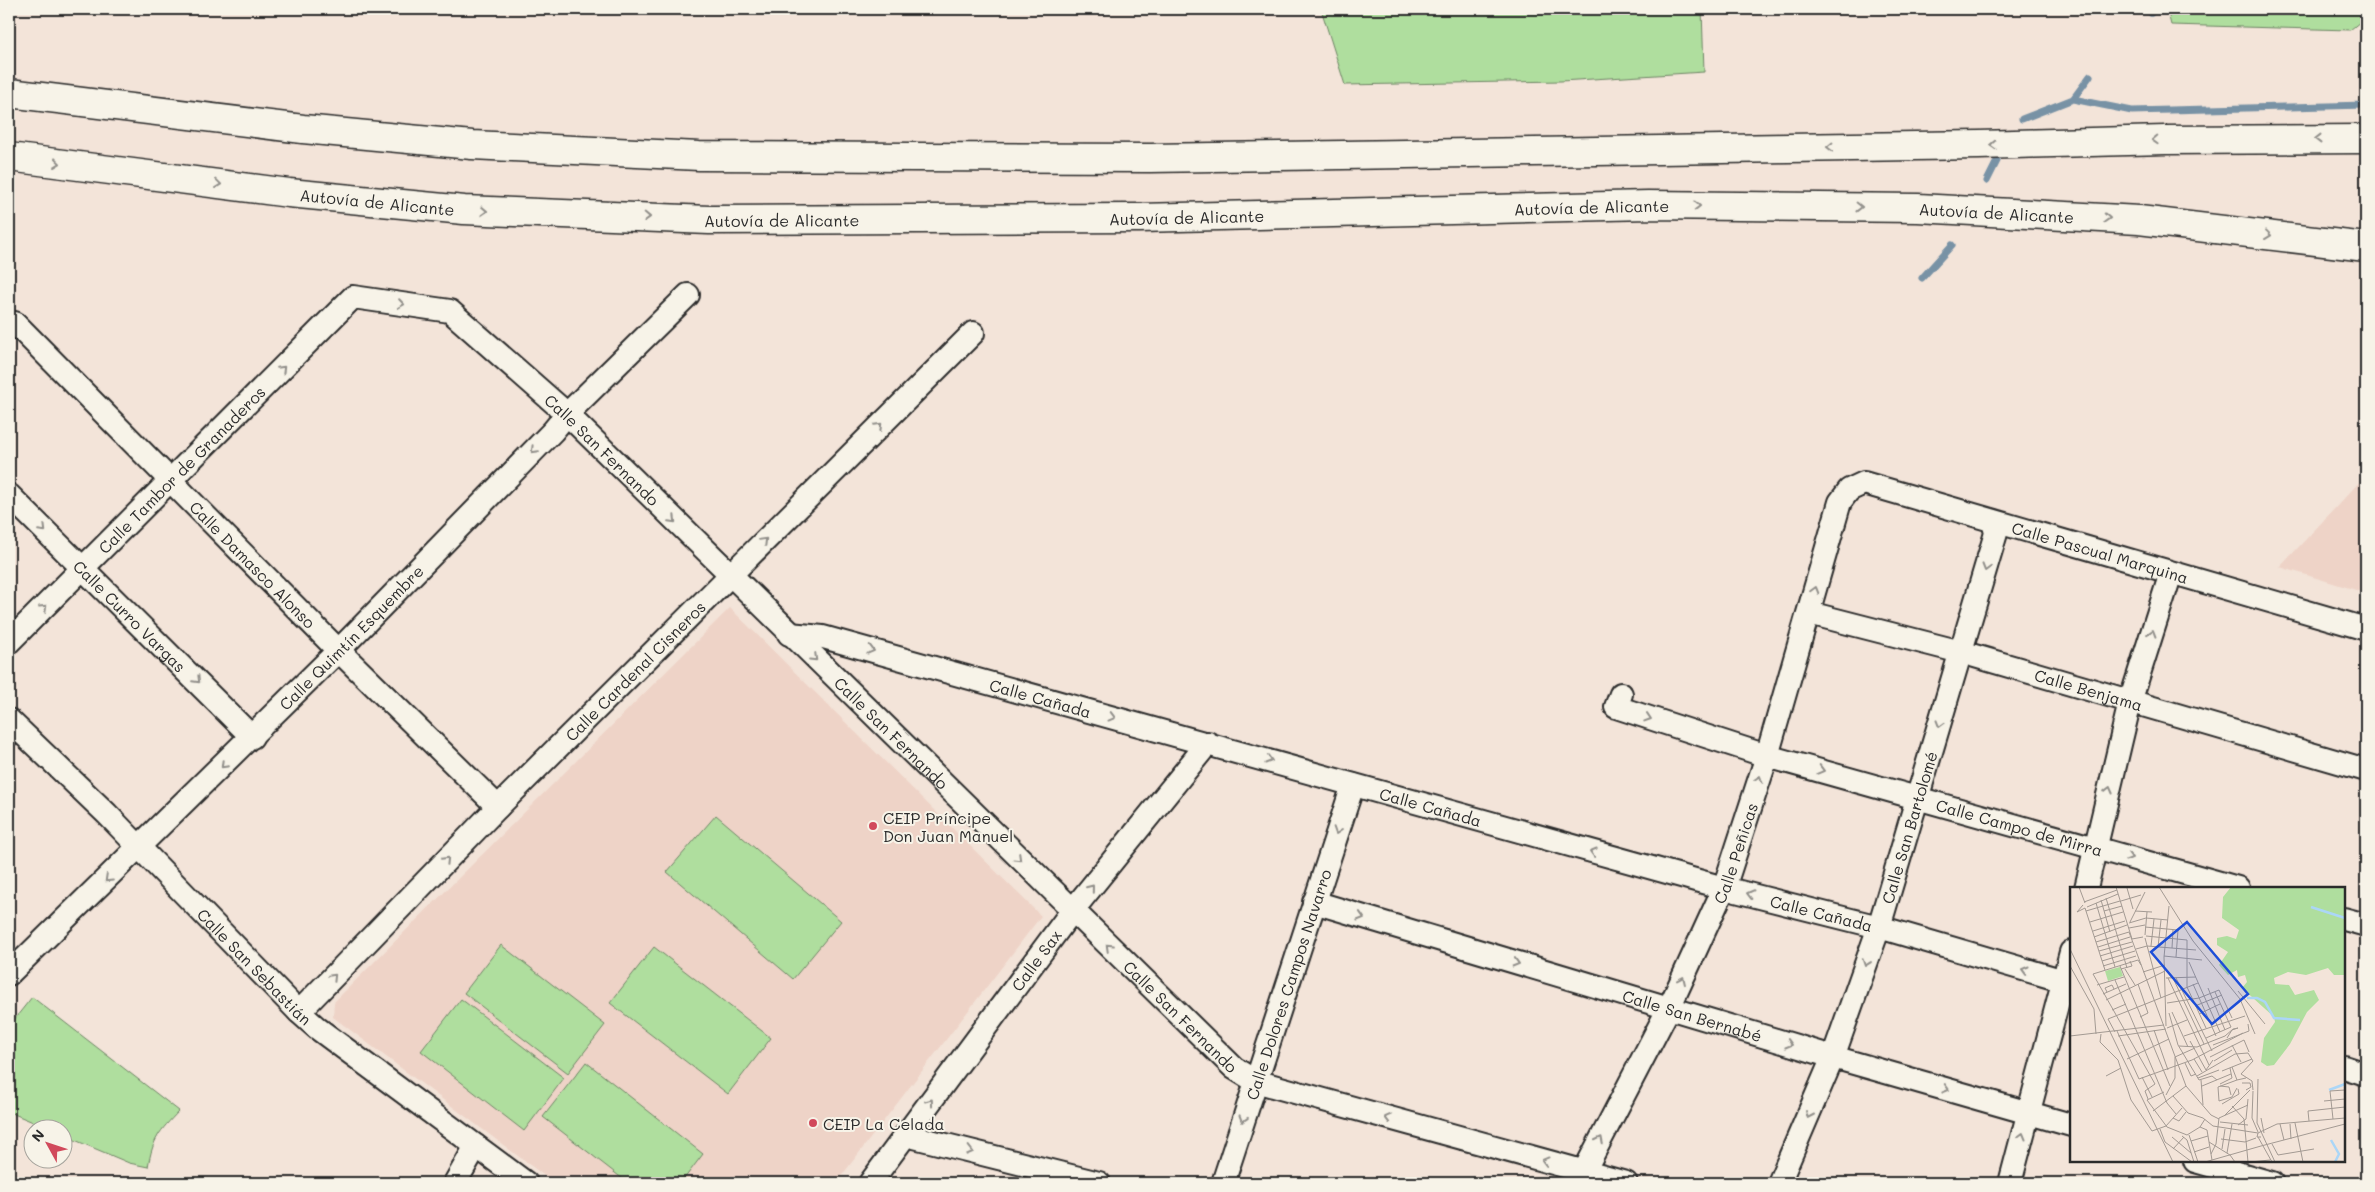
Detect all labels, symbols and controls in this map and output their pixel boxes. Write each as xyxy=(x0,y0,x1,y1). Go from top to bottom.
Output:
one-way arrow xyxy=(2313,134,2321,144)
one-way arrow xyxy=(2151,135,2158,145)
one-way arrow xyxy=(1988,139,1996,150)
one-way arrow xyxy=(1826,142,1834,153)
one-way arrow xyxy=(53,157,61,168)
one-way arrow xyxy=(215,178,223,189)
street label: Autovía de Alicante xyxy=(299,184,456,220)
street label: Autovía de Alicante xyxy=(1514,194,1669,219)
street label: Autovía de Alicante xyxy=(1918,198,2075,227)
one-way arrow xyxy=(1694,201,1701,211)
one-way arrow xyxy=(1856,202,1864,212)
street label: Autovía de Alicante xyxy=(1109,204,1265,229)
one-way arrow xyxy=(481,206,489,216)
street label: Autovía de Alicante xyxy=(704,209,859,231)
one-way arrow xyxy=(643,212,651,223)
one-way arrow xyxy=(2104,213,2111,223)
one-way arrow xyxy=(2265,229,2273,240)
one-way arrow xyxy=(398,298,406,309)
one-way arrow xyxy=(276,366,285,375)
street label: Calle Tambor de Granaderos xyxy=(93,381,269,557)
street label: Calle San Fernando xyxy=(541,389,664,510)
one-way arrow xyxy=(873,423,882,432)
one-way arrow xyxy=(531,444,540,453)
street label: Calle Damasco Alonso xyxy=(186,496,321,632)
one-way arrow xyxy=(667,514,676,523)
street label: Calle Pascual Marquina xyxy=(2010,516,2191,587)
one-way arrow xyxy=(38,523,47,532)
one-way arrow xyxy=(758,538,767,547)
street label: Calle Curro Vargas xyxy=(69,555,191,676)
street label: Calle Quimtín Esquembre xyxy=(274,560,427,714)
one-way arrow xyxy=(1981,563,1991,572)
one-way arrow xyxy=(1810,587,1820,595)
street label: Calle Cardenal Cisneros xyxy=(560,596,710,745)
one-way arrow xyxy=(38,605,47,614)
one-way arrow xyxy=(2147,629,2157,638)
one-way arrow xyxy=(867,644,876,655)
one-way arrow xyxy=(808,652,817,661)
street label: Calle Benjama xyxy=(2032,664,2145,715)
street label: Calle San Fernando xyxy=(830,672,953,793)
street label: Calle Cañada xyxy=(987,673,1094,722)
one-way arrow xyxy=(191,674,200,683)
one-way arrow xyxy=(1108,711,1116,721)
one-way arrow xyxy=(1644,712,1652,722)
one-way arrow xyxy=(1935,720,1946,728)
street label: Calle San Bartolomé xyxy=(1876,748,1941,906)
one-way arrow xyxy=(1264,755,1272,765)
one-way arrow xyxy=(220,759,229,768)
one-way arrow xyxy=(1816,765,1824,775)
one-way arrow xyxy=(1753,776,1763,784)
street label: Calle Cañada xyxy=(1377,782,1484,830)
one-way arrow xyxy=(2103,785,2114,794)
street label: Calle Campo de Mirra xyxy=(1934,793,2105,860)
street label: Calle Peñicas xyxy=(1708,800,1762,907)
place label: CEIP Príncipe Don Juan Manuel xyxy=(883,807,1013,846)
marker: CEIP Príncipe Don Juan Manuel xyxy=(867,820,879,832)
one-way arrow xyxy=(1333,826,1343,835)
one-way arrow xyxy=(1589,847,1598,857)
one-way arrow xyxy=(2124,851,2132,861)
one-way arrow xyxy=(1012,852,1021,861)
one-way arrow xyxy=(441,857,450,866)
street label: Calle Dolores Campos Navarro xyxy=(1240,866,1335,1102)
one-way arrow xyxy=(104,873,113,882)
one-way arrow xyxy=(1085,884,1094,893)
inset map xyxy=(2070,887,2345,1162)
one-way arrow xyxy=(1745,889,1754,900)
street label: Calle Cañada xyxy=(1768,890,1875,936)
street label: Calle San Sebastián xyxy=(193,903,316,1029)
one-way arrow xyxy=(1356,911,1364,921)
street label: Calle Sax xyxy=(1006,925,1066,995)
one-way arrow xyxy=(1105,944,1114,953)
street label: Calle San Fernando xyxy=(1119,955,1243,1077)
one-way arrow xyxy=(1512,957,1520,967)
one-way arrow xyxy=(1862,958,1872,967)
one-way arrow xyxy=(2021,965,2029,975)
one-way arrow xyxy=(327,973,336,982)
one-way arrow xyxy=(1676,976,1686,985)
street label: Calle San Bernabé xyxy=(1620,984,1765,1046)
one-way arrow xyxy=(1785,1039,1793,1049)
one-way arrow xyxy=(1941,1083,1950,1094)
one-way arrow xyxy=(925,1099,933,1108)
one-way arrow xyxy=(1804,1110,1815,1119)
place label: CEIP La Celada xyxy=(823,1113,944,1134)
one-way arrow xyxy=(1384,1113,1393,1124)
one-way arrow xyxy=(1239,1114,1249,1122)
marker: CEIP La Celada xyxy=(807,1117,819,1129)
north arrow xyxy=(22,1120,72,1170)
text: N xyxy=(27,1125,48,1146)
one-way arrow xyxy=(2017,1133,2027,1141)
one-way arrow xyxy=(1594,1136,1604,1145)
one-way arrow xyxy=(966,1145,975,1156)
one-way arrow xyxy=(1541,1156,1549,1167)

